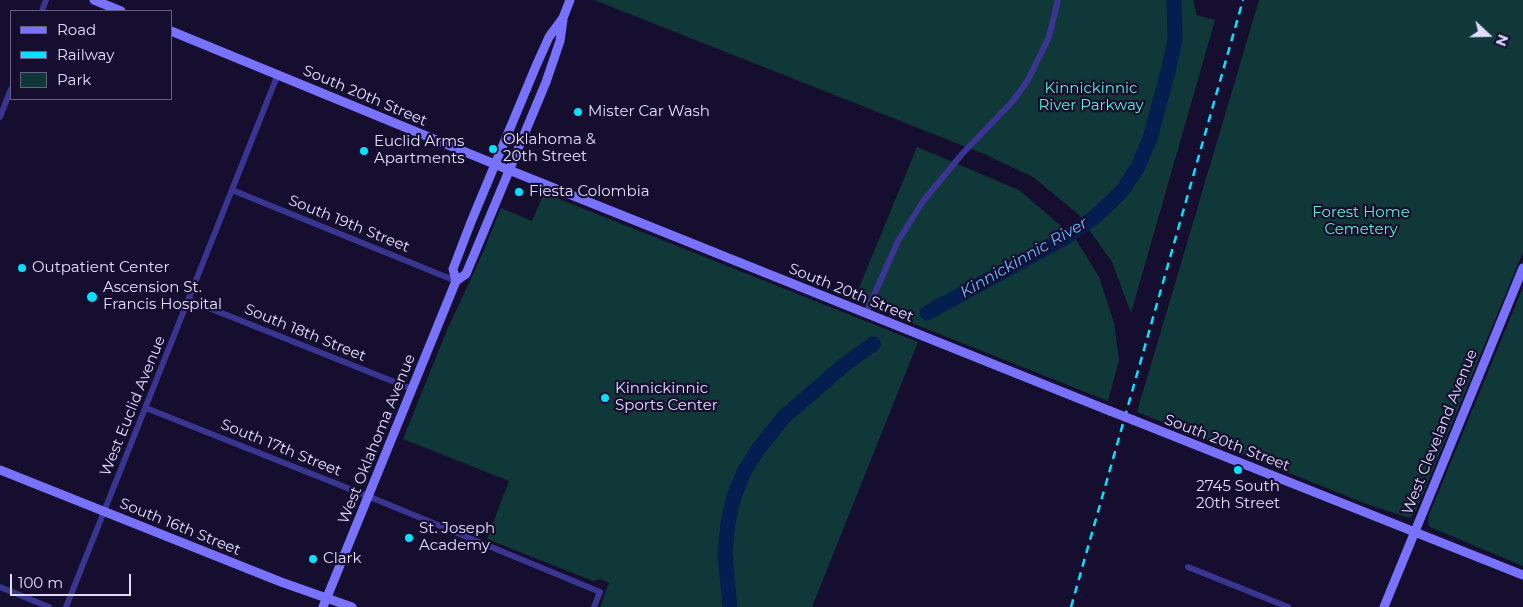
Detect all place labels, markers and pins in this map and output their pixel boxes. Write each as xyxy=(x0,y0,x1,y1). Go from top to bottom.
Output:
place label: Mister Car Wash xyxy=(588,103,710,121)
marker: Mister Car Wash xyxy=(572,106,584,118)
place label: Oklahoma & 20th Street xyxy=(503,131,596,166)
place label: Euclid Arms Apartments xyxy=(374,133,465,168)
marker: Oklahoma & 20th Street xyxy=(487,143,499,155)
marker: Euclid Arms Apartments xyxy=(358,145,370,157)
place label: Fiesta Colombia xyxy=(529,183,650,201)
marker: Fiesta Colombia xyxy=(513,186,525,198)
place label: Outpatient Center xyxy=(32,259,169,277)
marker: Outpatient Center xyxy=(16,262,28,274)
place label: Ascension St. Francis Hospital xyxy=(103,279,222,314)
marker: Ascension St. Francis Hospital xyxy=(85,290,99,304)
place label: Kinnickinnic Sports Center xyxy=(615,380,718,415)
marker: Kinnickinnic Sports Center xyxy=(599,392,611,404)
marker: 2745 South 20th Street xyxy=(1232,464,1244,476)
place label: 2745 South 20th Street xyxy=(1196,478,1280,513)
place label: St. Joseph Academy xyxy=(419,520,495,555)
marker: St. Joseph Academy xyxy=(403,532,415,544)
place label: Clark xyxy=(323,550,361,568)
marker: Clark xyxy=(307,553,319,565)

